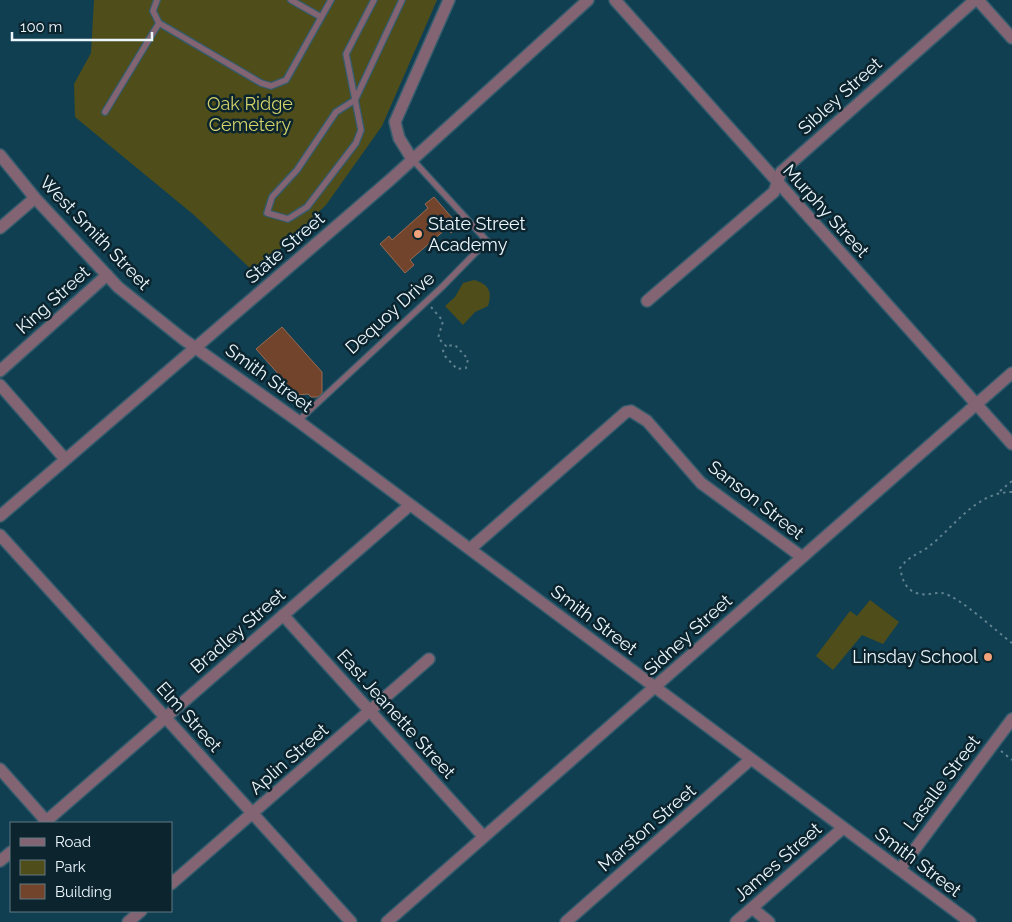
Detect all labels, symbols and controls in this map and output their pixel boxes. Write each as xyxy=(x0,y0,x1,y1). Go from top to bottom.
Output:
scale bar xyxy=(12,10,152,42)
text: 100 m xyxy=(20,18,62,36)
street label: Sibley Street xyxy=(794,53,886,139)
park label: Oak Ridge Cemetery xyxy=(207,93,293,135)
street label: Murphy Street xyxy=(779,160,874,262)
street label: West Smith Street xyxy=(36,171,155,294)
street label: State Street xyxy=(241,208,328,288)
place label: State Street Academy xyxy=(428,213,525,255)
marker: State Street Academy xyxy=(412,228,424,240)
street label: King Street xyxy=(12,261,94,338)
street label: Dequoy Drive xyxy=(341,267,439,358)
street label: Smith Street xyxy=(222,339,317,416)
street label: Sanson Street xyxy=(704,456,808,543)
street label: Smith Street xyxy=(547,580,642,659)
street label: Bradley Street xyxy=(186,584,289,677)
street label: Sidney Street xyxy=(640,590,736,679)
street label: East Jeanette Street xyxy=(333,645,460,783)
place label: Linsday School xyxy=(852,646,978,667)
marker: Linsday School xyxy=(982,651,994,663)
street label: Elm Street xyxy=(152,677,226,756)
street label: Aplin Street xyxy=(245,719,332,798)
street label: Lasalle Street xyxy=(899,731,984,834)
street label: Marston Street xyxy=(594,780,700,876)
street label: James Street xyxy=(730,818,826,905)
legend xyxy=(10,822,172,912)
street label: Smith Street xyxy=(871,822,966,901)
text: Road xyxy=(55,833,91,851)
text: Park xyxy=(55,858,86,876)
text: Building xyxy=(55,883,112,901)

